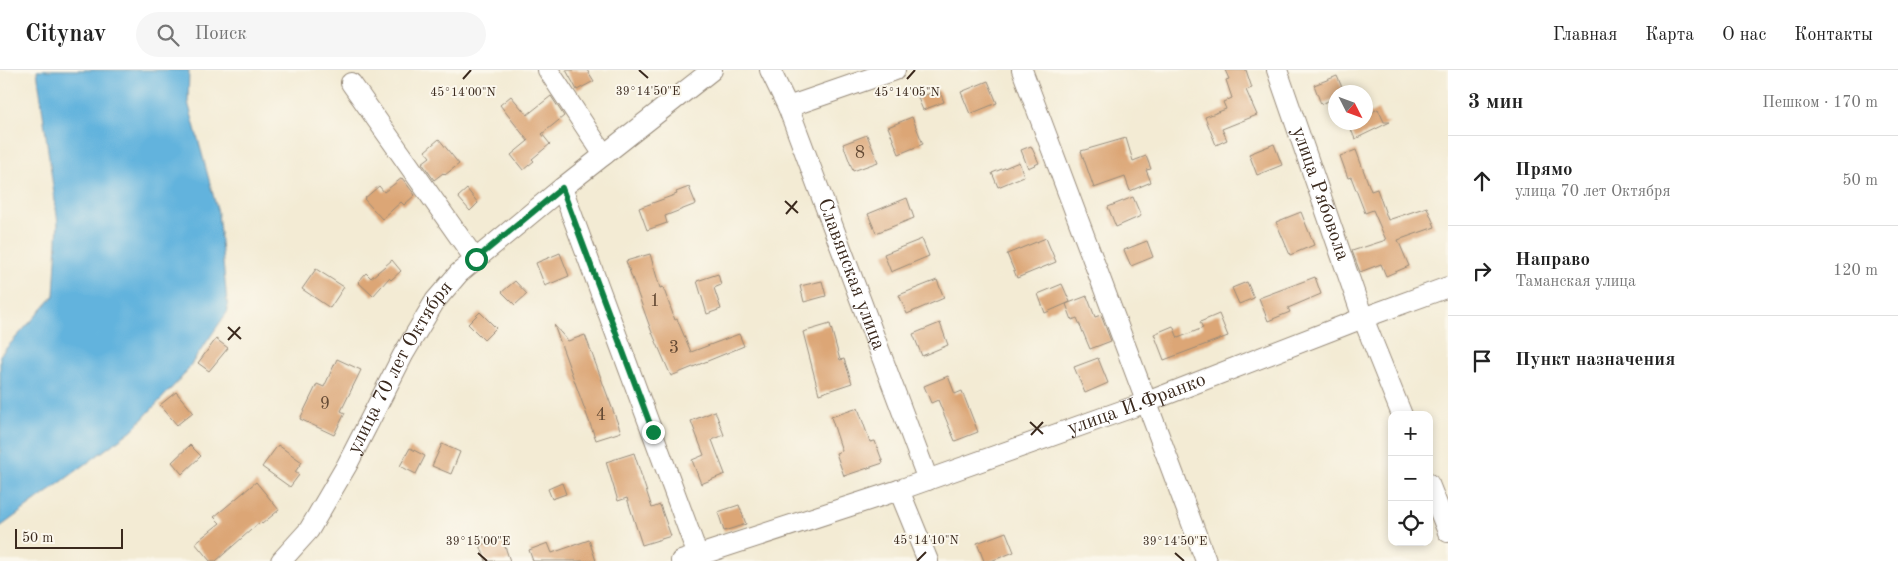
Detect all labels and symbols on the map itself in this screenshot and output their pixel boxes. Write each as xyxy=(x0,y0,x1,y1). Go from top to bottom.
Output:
text: 39°14'50"E xyxy=(616,85,680,98)
north arrow xyxy=(1328,85,1373,130)
text: 45°14'00"N xyxy=(430,86,496,99)
text: 45°14'05"N xyxy=(874,86,940,99)
street label: улица Рябовола xyxy=(1288,124,1352,263)
house number: 8 xyxy=(855,144,865,162)
street label: Славянская улица xyxy=(813,196,888,353)
route start xyxy=(465,248,488,271)
street label: улица 70 лет Октября xyxy=(344,278,457,457)
house number: 1 xyxy=(650,292,660,310)
house number: 3 xyxy=(669,339,679,357)
street label: улица И.Франко xyxy=(1065,370,1209,439)
house number: 9 xyxy=(320,395,330,413)
house number: 4 xyxy=(596,406,606,424)
route end xyxy=(642,421,665,444)
scale bar xyxy=(15,526,122,549)
text: 45°14'10"N xyxy=(893,534,959,547)
text: 39°15'00"E xyxy=(446,535,510,548)
text: 39°14'50"E xyxy=(1143,535,1207,548)

